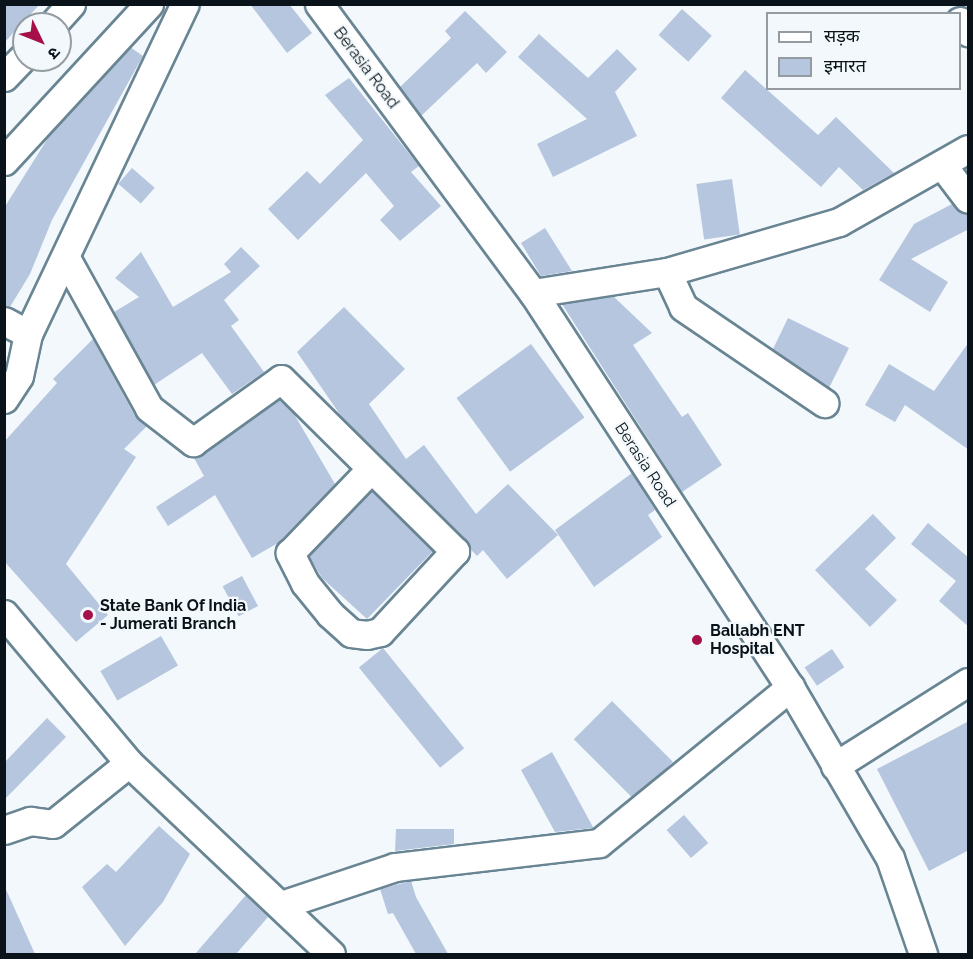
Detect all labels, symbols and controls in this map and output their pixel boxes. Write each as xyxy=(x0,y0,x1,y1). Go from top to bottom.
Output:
north arrow xyxy=(12,12,72,72)
legend xyxy=(766,12,961,90)
street label: Berasia Road xyxy=(329,24,403,112)
text: सड़क xyxy=(824,25,860,46)
text: उ xyxy=(44,43,64,63)
text: इमारत xyxy=(824,55,866,76)
street label: Berasia Road xyxy=(611,419,679,511)
place label: State Bank Of India - Jumerati Branch xyxy=(100,596,247,634)
marker: State Bank Of India - Jumerati Branch xyxy=(81,608,95,622)
place label: Ballabh ENT Hospital xyxy=(710,621,805,659)
marker: Ballabh ENT Hospital xyxy=(688,631,706,649)

